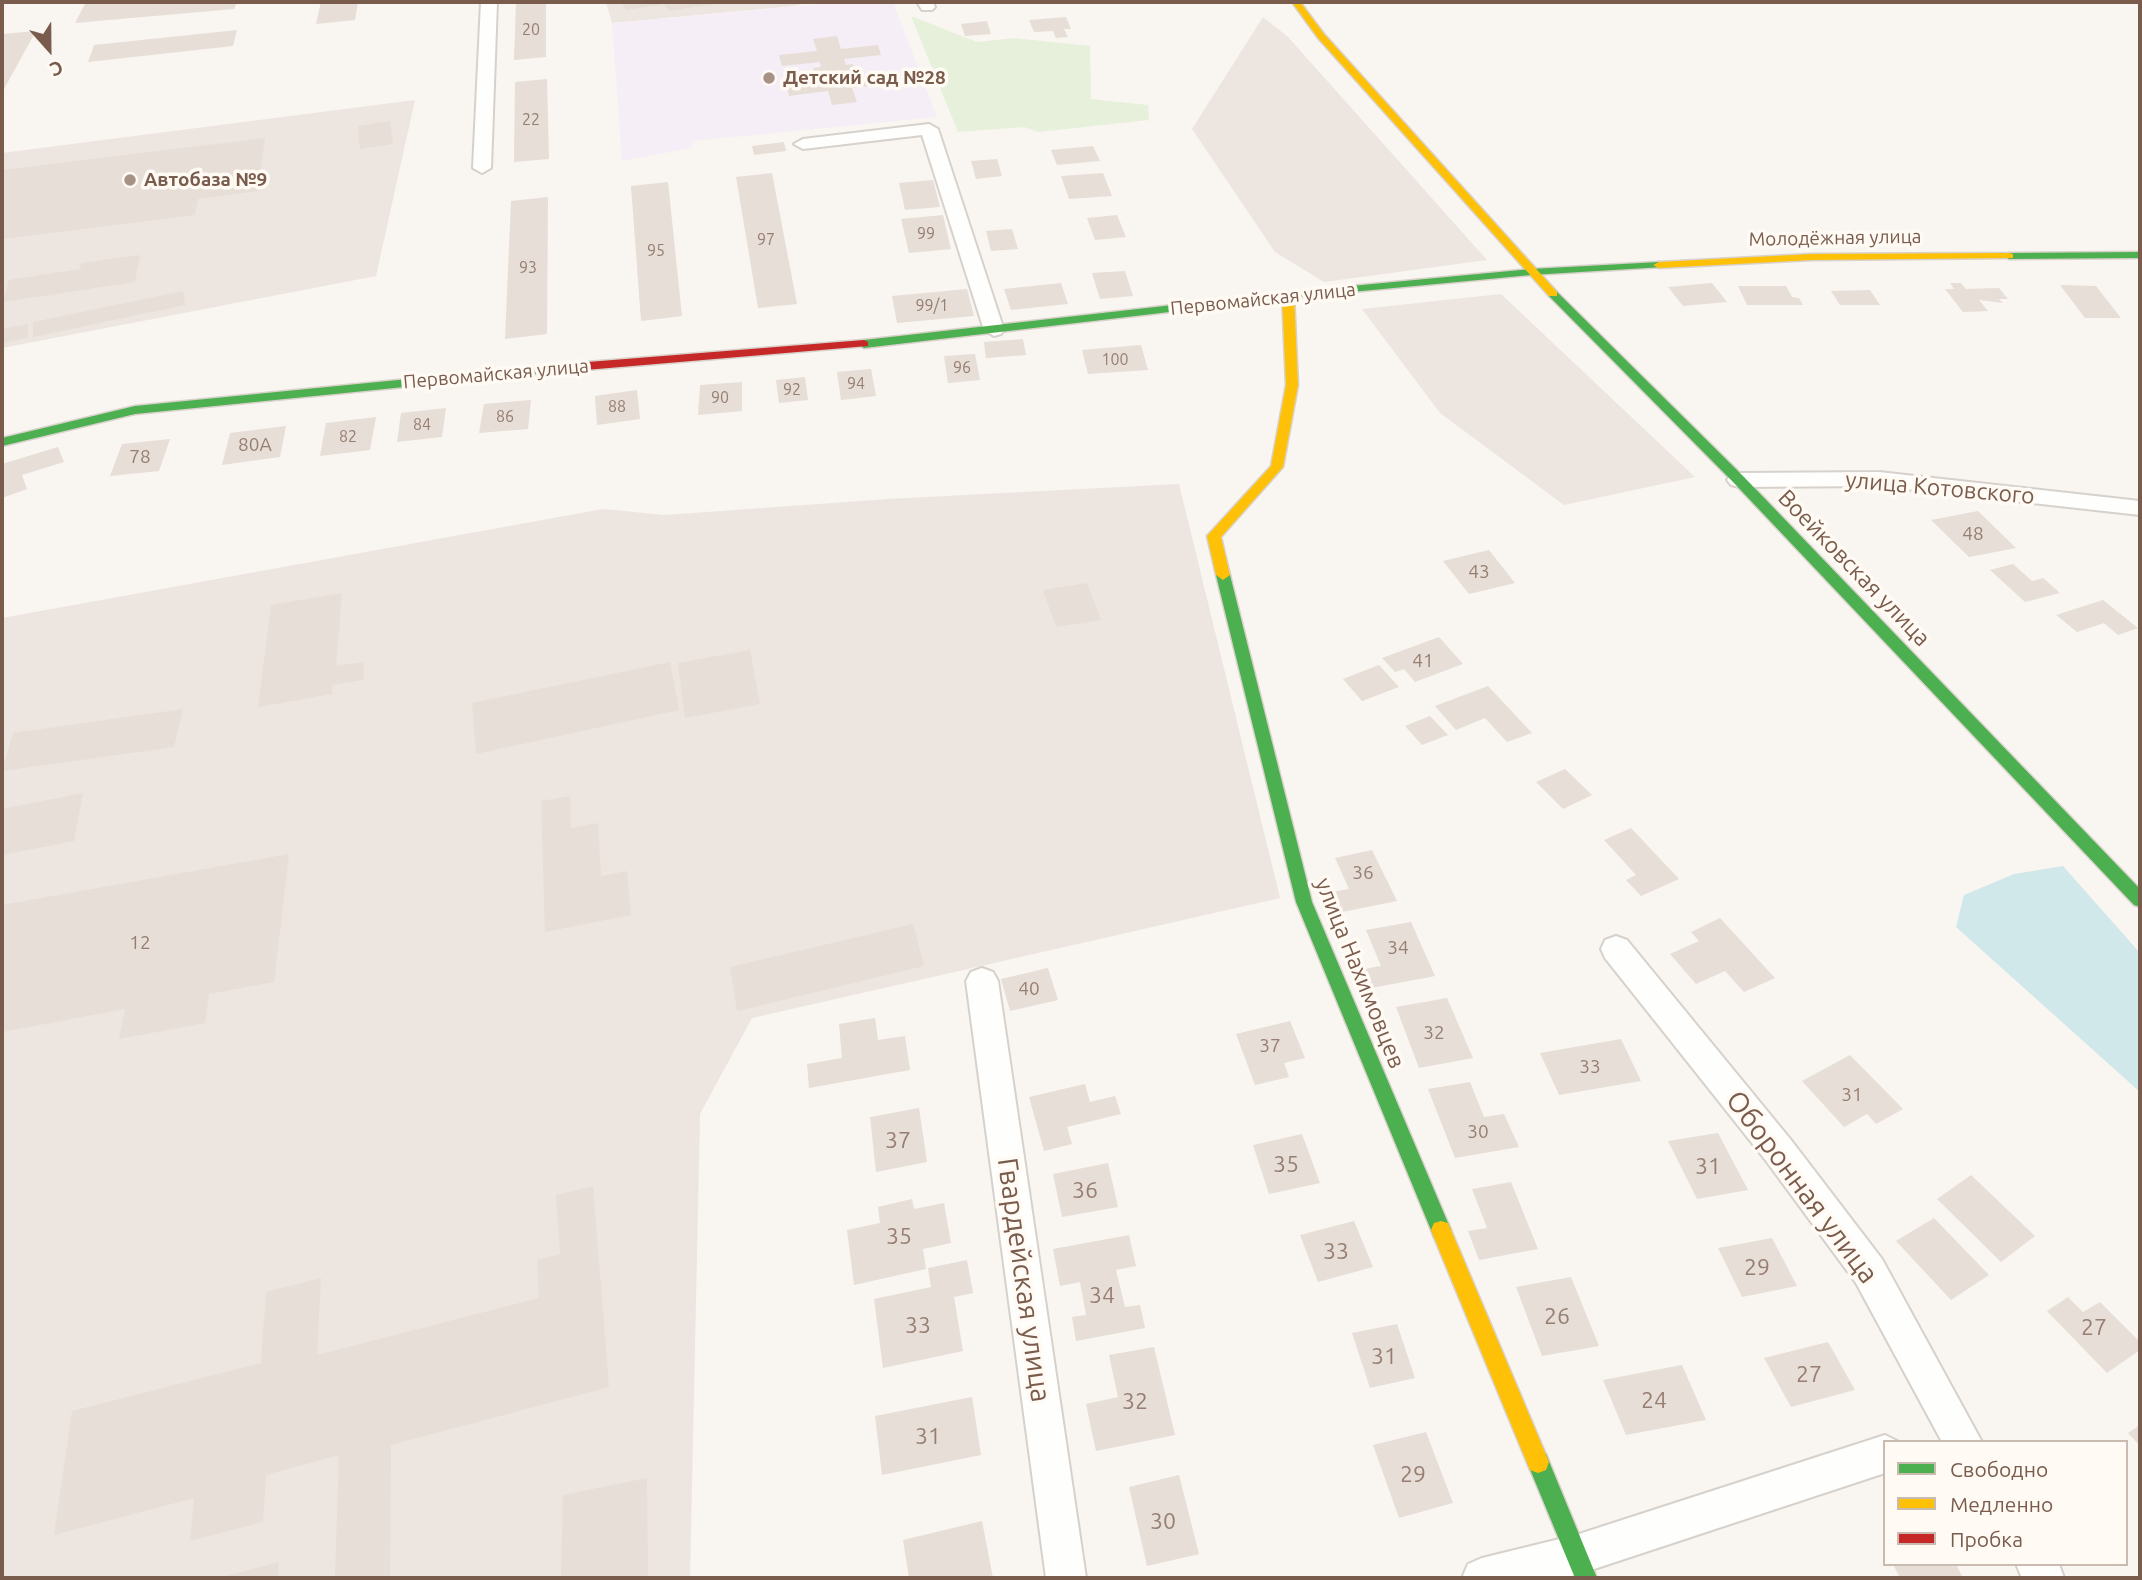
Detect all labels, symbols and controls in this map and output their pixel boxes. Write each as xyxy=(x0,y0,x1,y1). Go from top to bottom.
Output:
north arrow xyxy=(14,14,84,84)
house number: 20 xyxy=(522,20,540,40)
text: С xyxy=(47,56,66,81)
place label: Детский сад №28 xyxy=(783,67,946,89)
marker: Детский сад №28 xyxy=(761,70,777,86)
house number: 22 xyxy=(522,110,540,130)
place label: Автобаза №9 xyxy=(144,169,267,191)
marker: Автобаза №9 xyxy=(122,172,138,188)
house number: 99 xyxy=(917,224,935,244)
street label: Молодёжная улица xyxy=(1748,225,1922,251)
house number: 97 xyxy=(757,230,775,250)
house number: 95 xyxy=(647,241,665,261)
house number: 93 xyxy=(519,258,537,278)
street label: Первомайская улица xyxy=(1169,278,1357,320)
house number: 99/1 xyxy=(916,296,948,316)
house number: 100 xyxy=(1101,350,1129,370)
street label: Первомайская улица xyxy=(402,355,590,393)
house number: 96 xyxy=(953,358,971,378)
house number: 94 xyxy=(847,374,865,394)
house number: 92 xyxy=(783,380,801,400)
house number: 90 xyxy=(711,388,729,408)
house number: 88 xyxy=(608,397,626,417)
house number: 86 xyxy=(496,407,514,427)
house number: 84 xyxy=(413,415,431,435)
house number: 82 xyxy=(339,427,357,447)
house number: 80А xyxy=(238,434,272,456)
house number: 78 xyxy=(129,446,151,468)
street label: улица Котовского xyxy=(1844,466,2036,510)
street label: Воейковская улица xyxy=(1772,484,1936,652)
house number: 48 xyxy=(1962,523,1984,545)
house number: 43 xyxy=(1468,561,1490,583)
house number: 41 xyxy=(1412,650,1434,672)
house number: 36 xyxy=(1352,862,1374,884)
street label: улица Нахимовцев xyxy=(1309,874,1411,1072)
house number: 12 xyxy=(129,932,151,954)
house number: 34 xyxy=(1387,937,1409,959)
house number: 40 xyxy=(1018,978,1040,1000)
house number: 32 xyxy=(1423,1022,1445,1044)
house number: 37 xyxy=(1259,1035,1281,1057)
house number: 33 xyxy=(1579,1056,1601,1078)
street label: Оборонная улица xyxy=(1719,1084,1885,1290)
house number: 31 xyxy=(1841,1084,1863,1106)
house number: 30 xyxy=(1467,1121,1489,1143)
house number: 37 xyxy=(885,1126,911,1154)
house number: 35 xyxy=(1273,1150,1299,1178)
house number: 31 xyxy=(1695,1152,1721,1180)
street label: Гвардейская улица xyxy=(990,1156,1058,1404)
house number: 36 xyxy=(1072,1176,1098,1204)
house number: 35 xyxy=(886,1222,912,1250)
house number: 33 xyxy=(1323,1237,1349,1265)
house number: 29 xyxy=(1744,1253,1770,1281)
house number: 34 xyxy=(1089,1281,1115,1309)
house number: 26 xyxy=(1544,1302,1570,1330)
house number: 33 xyxy=(905,1311,931,1339)
house number: 27 xyxy=(2081,1313,2107,1341)
house number: 31 xyxy=(1371,1342,1397,1370)
house number: 27 xyxy=(1796,1360,1822,1388)
house number: 24 xyxy=(1641,1386,1667,1414)
house number: 32 xyxy=(1122,1387,1148,1415)
house number: 31 xyxy=(915,1422,941,1450)
legend xyxy=(1883,1440,2128,1566)
text: Свободно xyxy=(1950,1457,2048,1481)
house number: 29 xyxy=(1400,1460,1426,1488)
text: Медленно xyxy=(1950,1492,2053,1516)
house number: 30 xyxy=(1150,1507,1176,1535)
text: Пробка xyxy=(1950,1527,2023,1551)

